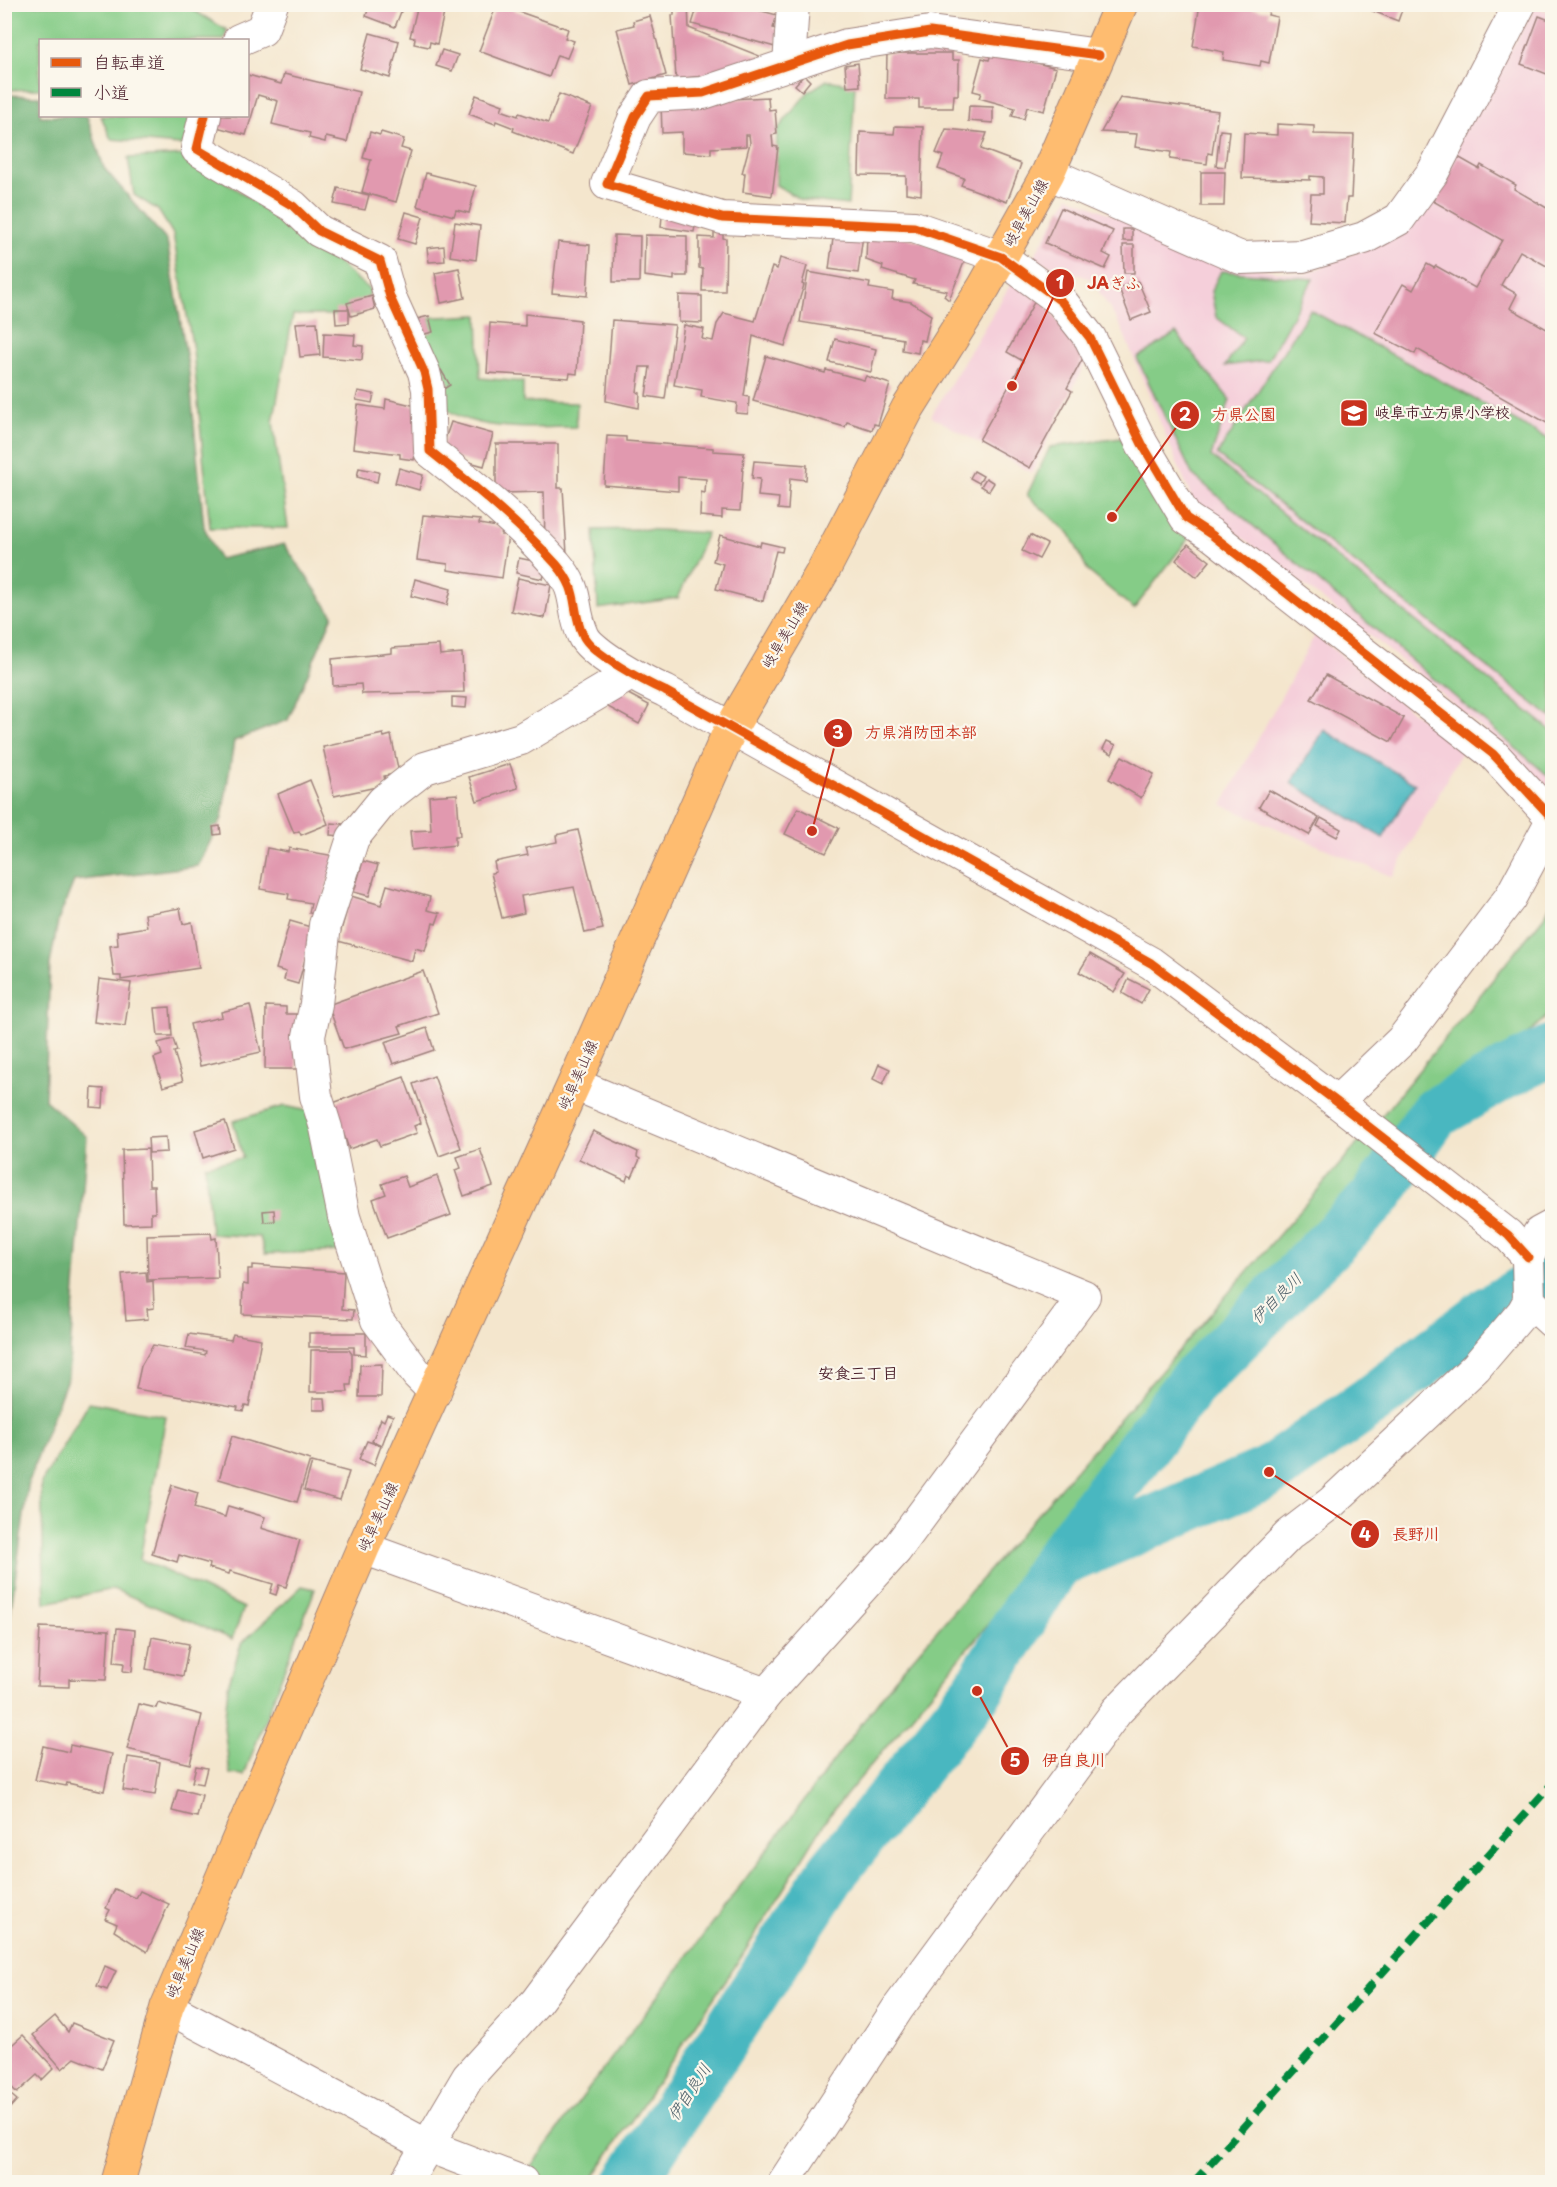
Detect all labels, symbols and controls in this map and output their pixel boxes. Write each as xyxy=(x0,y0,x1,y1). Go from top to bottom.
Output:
legend xyxy=(39,39,249,117)
text: 自転車道 xyxy=(93,48,165,75)
text: 小道 xyxy=(93,78,129,105)
street label: 岐阜美山線 xyxy=(996,174,1053,251)
callout: JAぎふ xyxy=(1045,266,1153,300)
text: 1 xyxy=(1056,268,1065,295)
text: JAぎふ xyxy=(1087,270,1141,294)
school or university icon: 岐阜市立方県小学校 xyxy=(1338,397,1370,429)
callout: 方県公園 xyxy=(1170,398,1288,432)
text: 2 xyxy=(1179,400,1192,427)
place label: 岐阜市立方県小学校 xyxy=(1375,400,1510,423)
text: 方県公園 xyxy=(1212,401,1276,425)
street label: 岐阜美山線 xyxy=(755,596,813,672)
callout: 方県消防団本部 xyxy=(823,716,989,750)
text: 3 xyxy=(832,718,844,745)
text: 方県消防団本部 xyxy=(865,719,977,743)
street label: 岐阜美山線 xyxy=(551,1035,602,1113)
water label: 伊自良川 xyxy=(1244,1266,1306,1328)
district label: 安食三丁目 xyxy=(818,1360,898,1384)
street label: 岐阜美山線 xyxy=(350,1478,403,1555)
callout: 長野川 xyxy=(1350,1517,1452,1551)
text: 4 xyxy=(1359,1520,1371,1547)
text: 長野川 xyxy=(1392,1521,1440,1545)
callout: 伊自良川 xyxy=(1000,1744,1118,1778)
text: 5 xyxy=(1009,1746,1021,1773)
text: 伊自良川 xyxy=(1042,1747,1106,1771)
street label: 岐阜美山線 xyxy=(158,1923,209,2001)
water label: 伊自良川 xyxy=(661,2058,716,2125)

